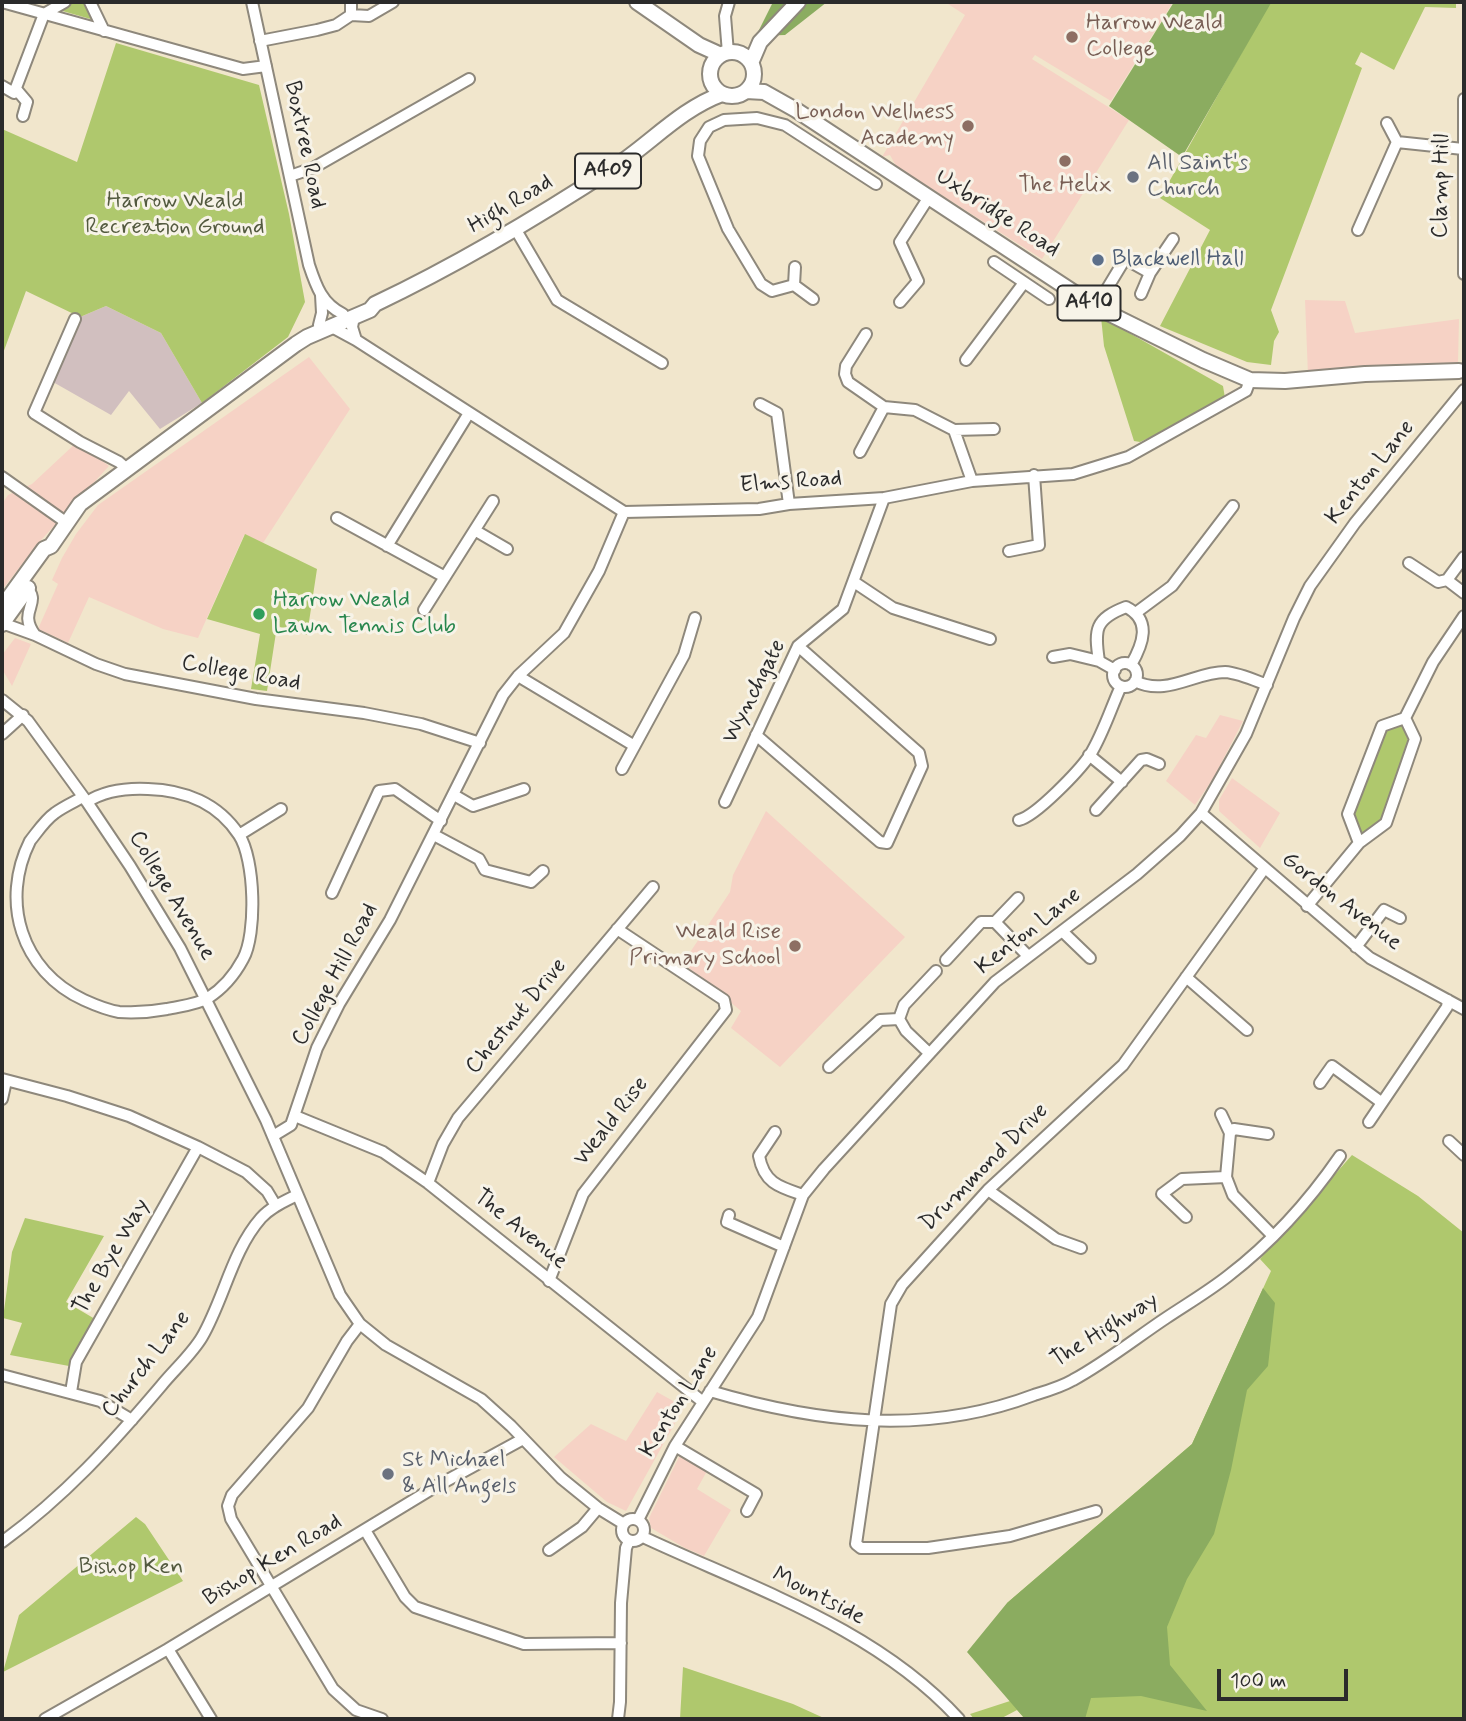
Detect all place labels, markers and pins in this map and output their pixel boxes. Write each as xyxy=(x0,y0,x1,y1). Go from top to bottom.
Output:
place label: Harrow Weald College xyxy=(1086,10,1223,64)
marker: Harrow Weald College xyxy=(1064,29,1080,45)
place label: London Wellness Academy xyxy=(795,99,954,153)
marker: London Wellness Academy xyxy=(960,118,976,134)
place label: All Saint's Church xyxy=(1147,150,1248,204)
marker: The Helix xyxy=(1057,153,1073,169)
marker: All Saint's Church xyxy=(1125,169,1141,185)
place label: The Helix xyxy=(1018,172,1112,200)
place label: Blackwell Hall xyxy=(1112,246,1244,274)
marker: Blackwell Hall xyxy=(1090,252,1106,268)
place label: Harrow Weald Lawn Tennis Club xyxy=(273,587,456,641)
marker: Harrow Weald Lawn Tennis Club xyxy=(251,606,267,622)
place label: Weald Rise Primary School xyxy=(629,919,781,973)
marker: Weald Rise Primary School xyxy=(787,938,803,954)
place label: St Michael & All Angels xyxy=(402,1447,516,1501)
marker: St Michael & All Angels xyxy=(380,1466,396,1482)

